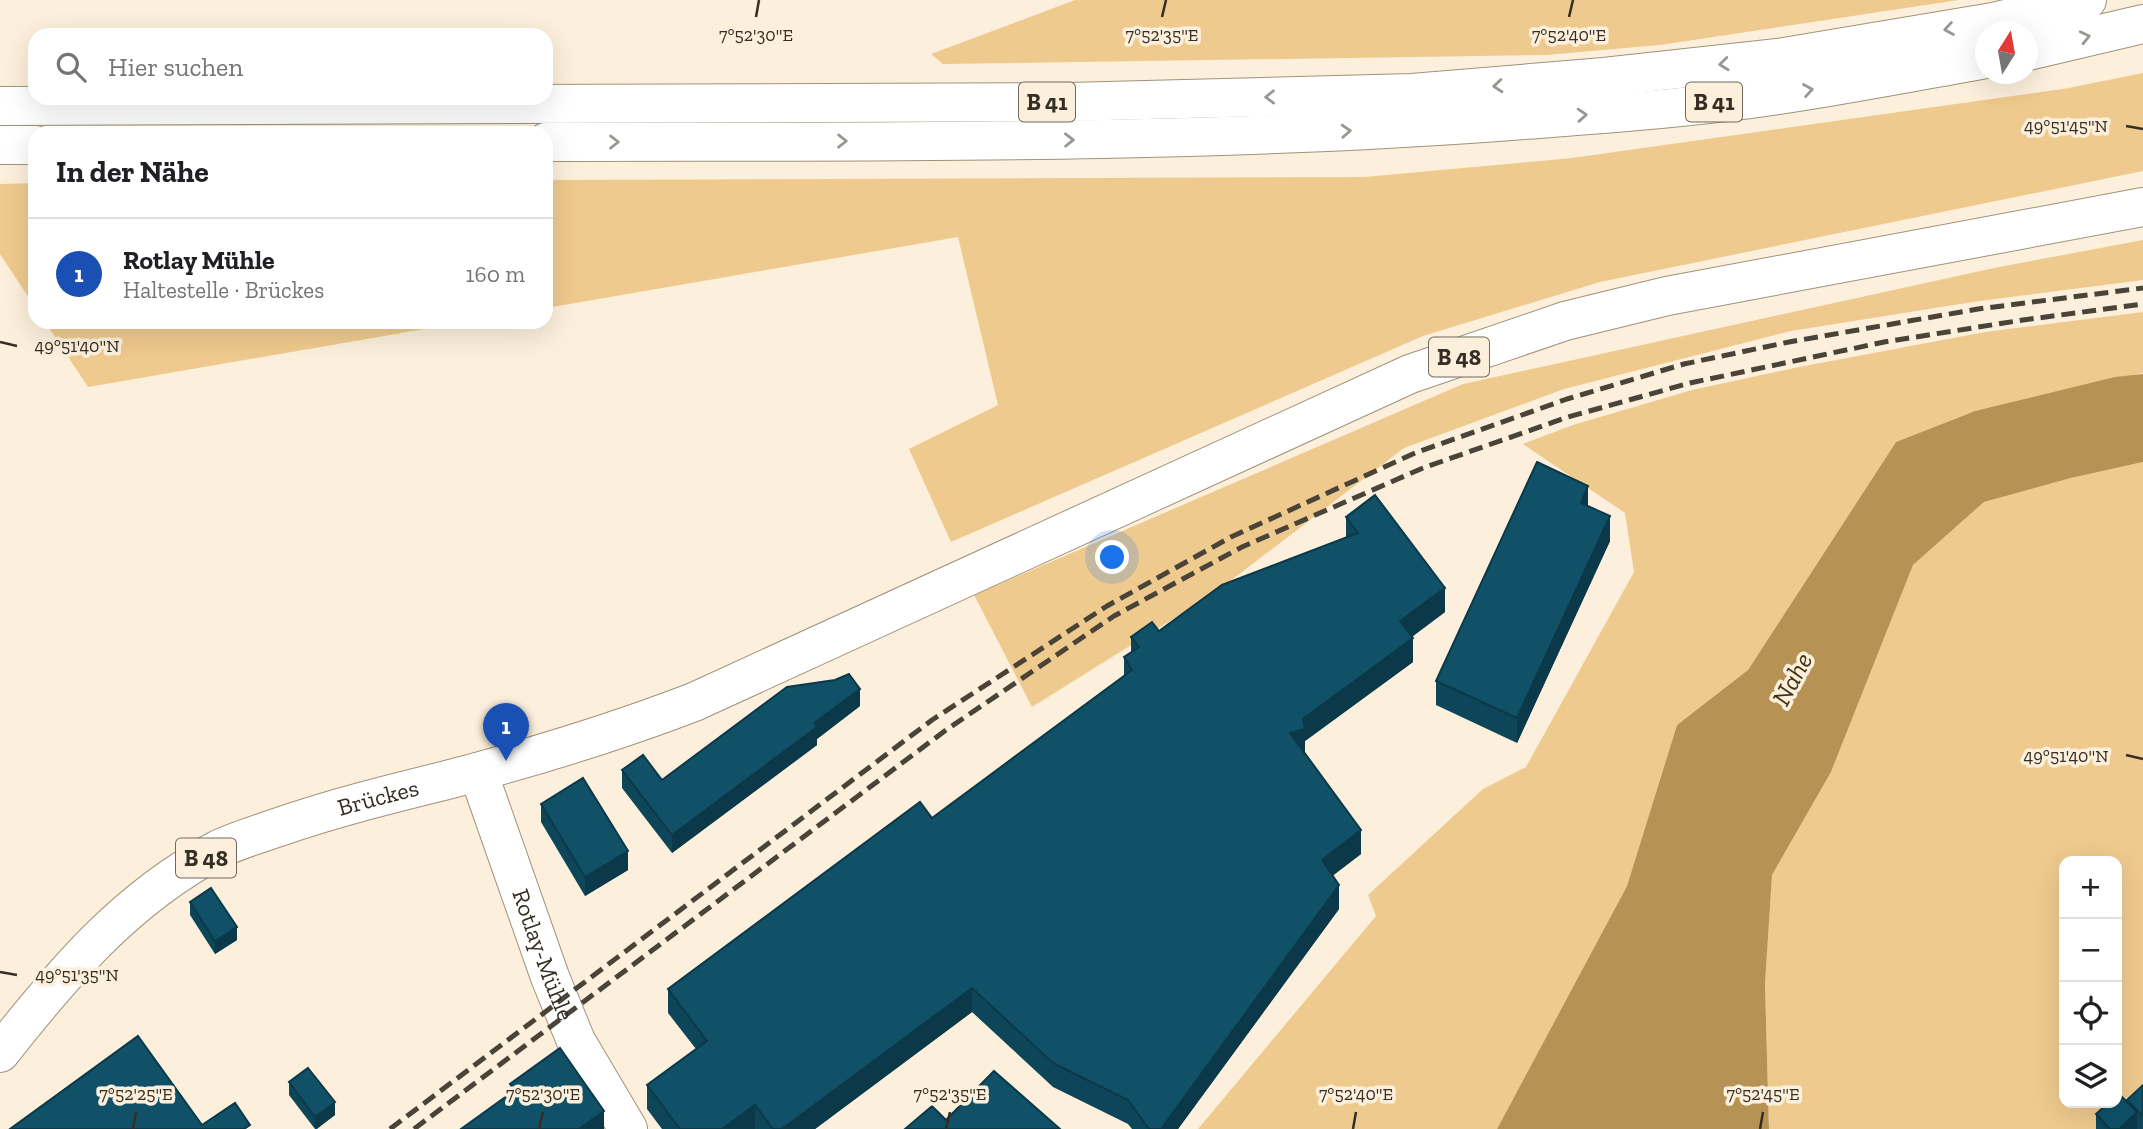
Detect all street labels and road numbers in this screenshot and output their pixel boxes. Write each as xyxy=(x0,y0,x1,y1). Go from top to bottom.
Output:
road number: B 41 xyxy=(1019,82,1075,122)
road number: B 41 xyxy=(1686,82,1742,122)
road number: B 48 xyxy=(1429,338,1489,376)
street label: Brückes xyxy=(334,773,422,822)
road number: B 48 xyxy=(176,838,236,878)
street label: Rotlay-Mühle xyxy=(506,885,581,1025)

